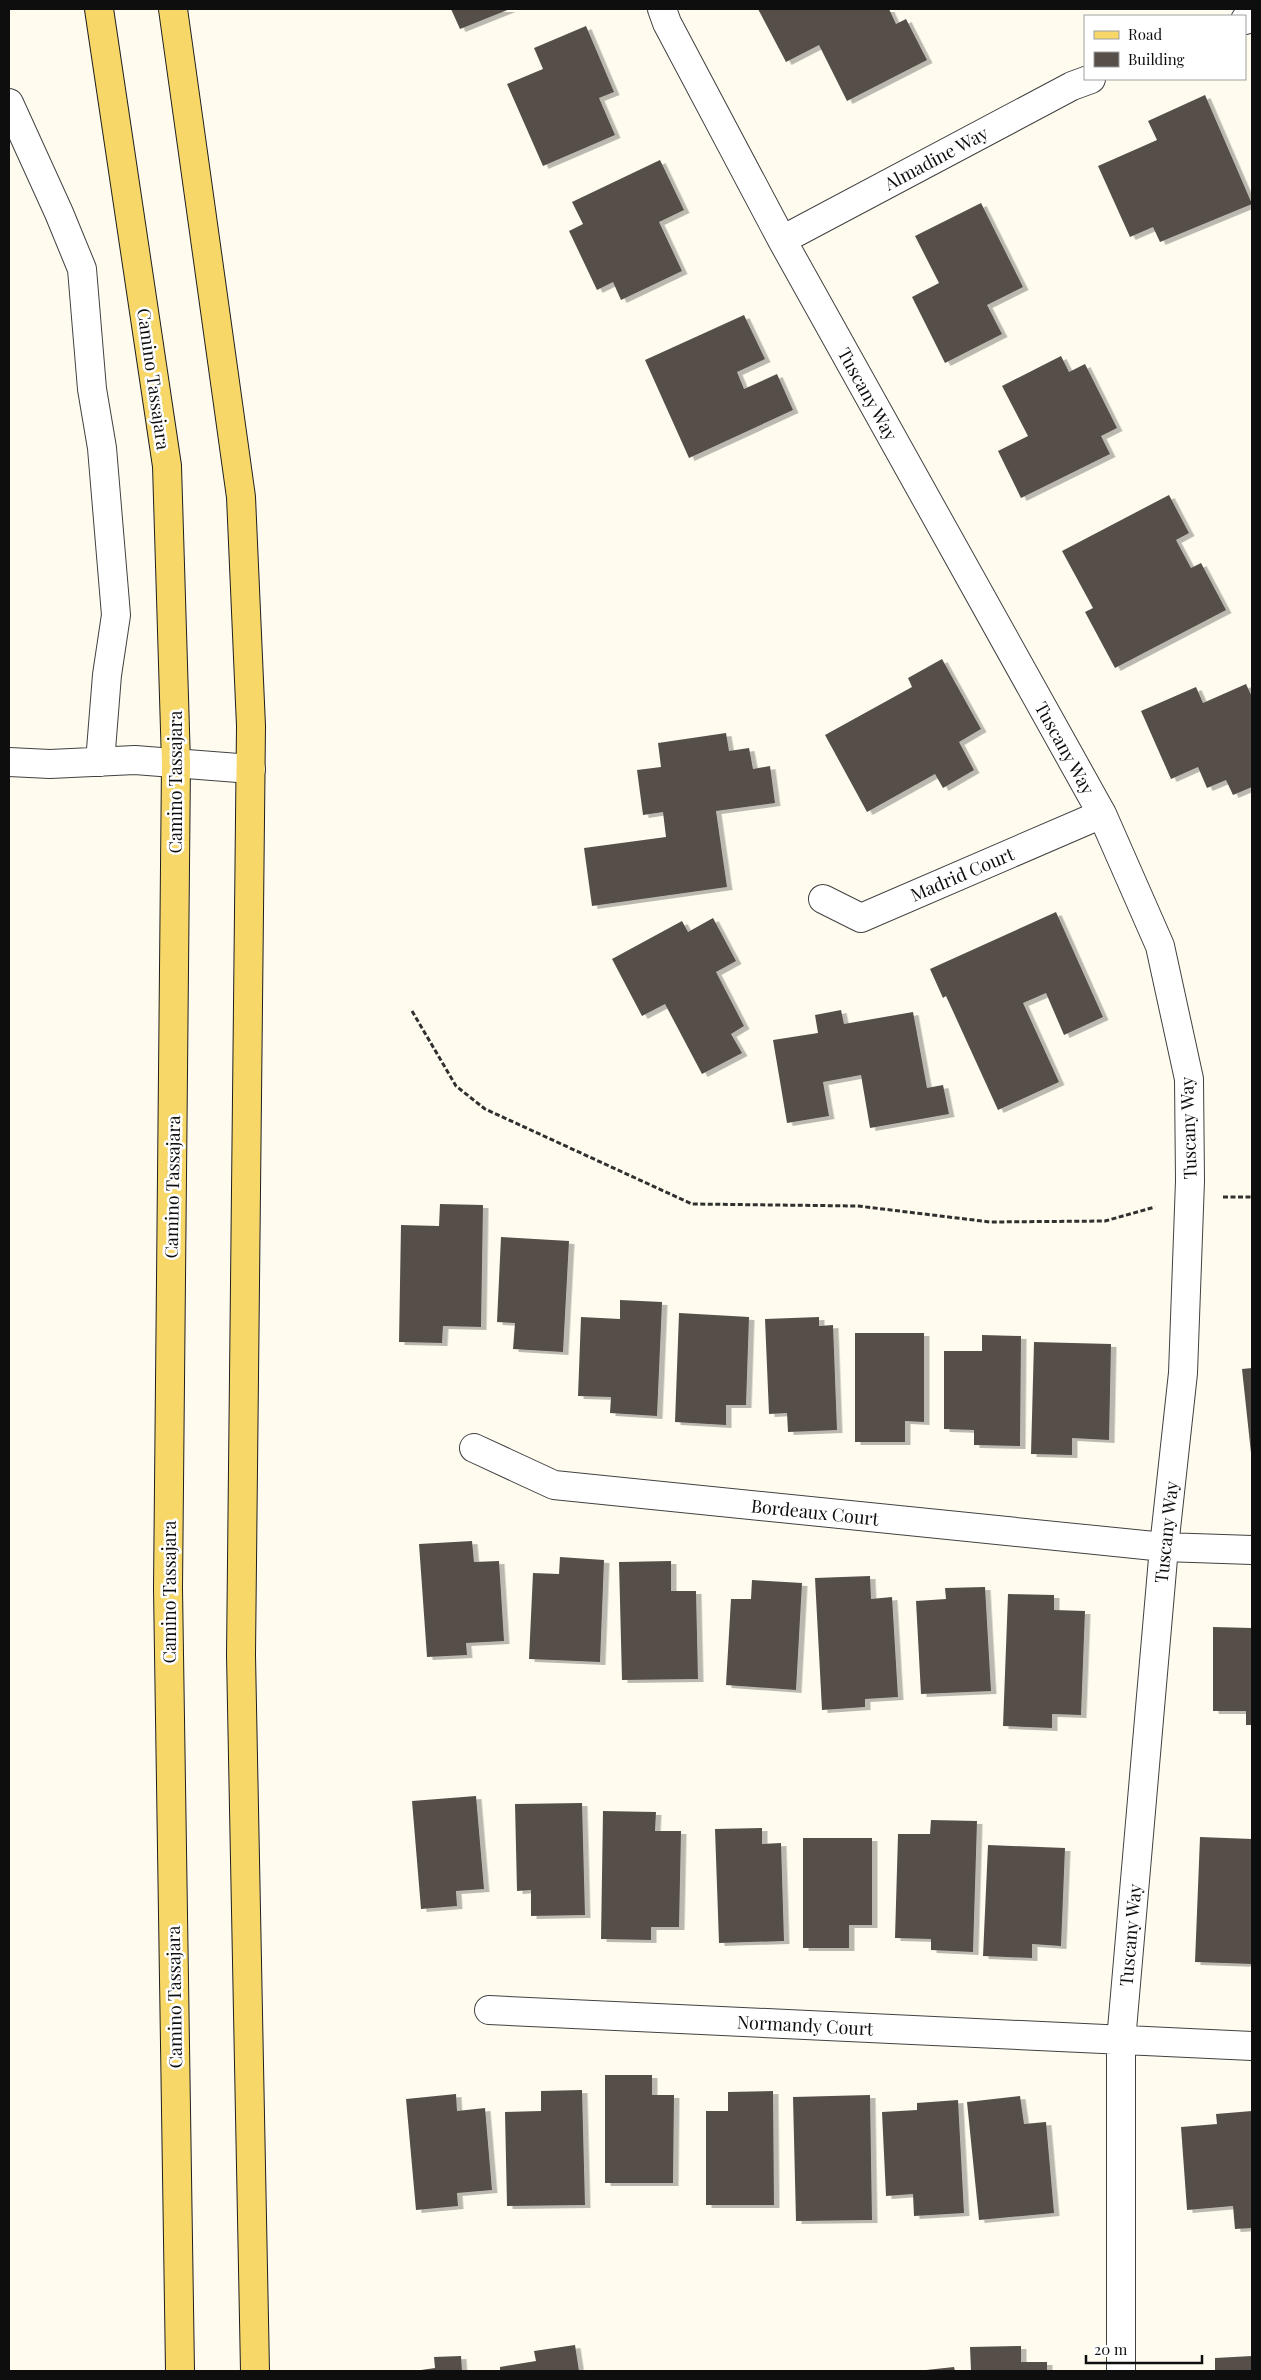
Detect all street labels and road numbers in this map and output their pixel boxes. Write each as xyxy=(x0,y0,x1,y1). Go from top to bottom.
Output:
street label: Almadine Way xyxy=(879,121,992,196)
street label: Camino Tassajara xyxy=(132,307,176,451)
street label: Tuscany Way xyxy=(833,343,903,445)
street label: Tuscany Way xyxy=(1030,697,1100,799)
street label: Camino Tassajara xyxy=(163,710,187,853)
street label: Madrid Court xyxy=(907,841,1018,907)
street label: Tuscany Way xyxy=(1174,1076,1202,1180)
street label: Camino Tassajara xyxy=(159,1115,185,1259)
street label: Tuscany Way xyxy=(1149,1480,1183,1584)
street label: Bordeaux Court xyxy=(750,1493,881,1531)
street label: Camino Tassajara xyxy=(157,1520,181,1663)
street label: Tuscany Way xyxy=(1114,1883,1146,1987)
street label: Camino Tassajara xyxy=(161,1925,187,2069)
street label: Normandy Court xyxy=(736,2009,874,2041)

